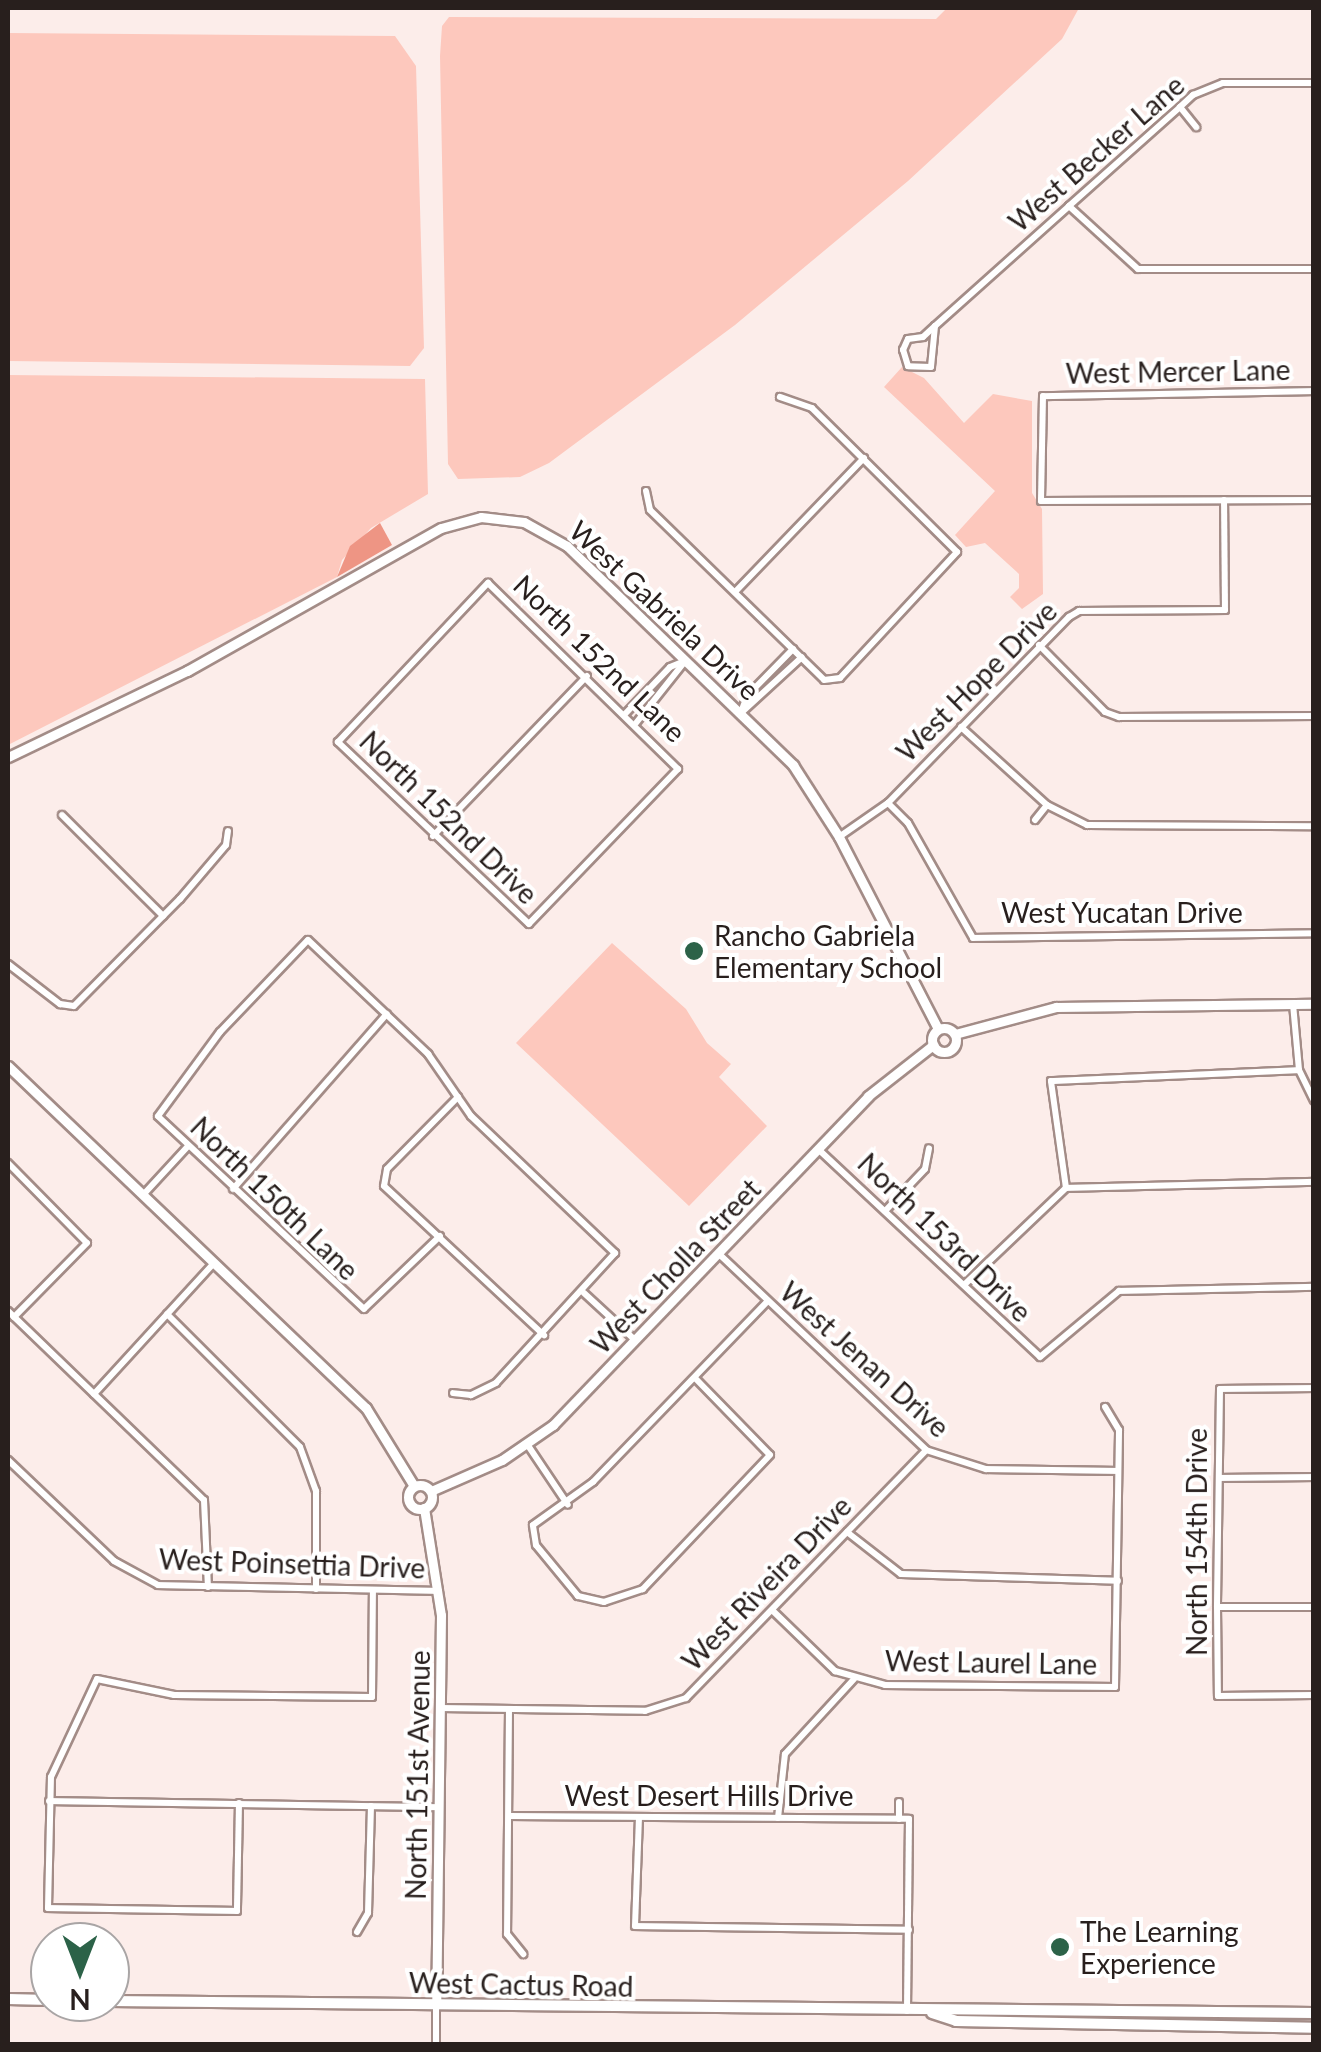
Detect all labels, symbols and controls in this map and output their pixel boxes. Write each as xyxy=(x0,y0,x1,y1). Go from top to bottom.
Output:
street label: West Becker Lane xyxy=(1001,68,1191,238)
street label: West Mercer Lane xyxy=(1065,352,1291,390)
street label: West Gabriela Drive xyxy=(563,513,767,707)
street label: North 152nd Lane xyxy=(507,568,693,748)
street label: West Hope Drive xyxy=(889,594,1063,768)
street label: North 152nd Drive xyxy=(353,724,545,910)
street label: West Yucatan Drive xyxy=(1001,895,1243,929)
place label: Rancho Gabriela Elementary School xyxy=(714,918,943,984)
marker: Rancho Gabriela Elementary School xyxy=(683,940,705,962)
street label: North 150th Lane xyxy=(184,1109,366,1287)
street label: North 153rd Drive xyxy=(851,1146,1039,1328)
street label: West Cholla Street xyxy=(583,1172,767,1360)
street label: West Jenan Drive xyxy=(773,1274,957,1444)
street label: North 154th Drive xyxy=(1179,1428,1213,1656)
street label: West Riveira Drive xyxy=(674,1489,858,1677)
street label: West Poinsettia Drive xyxy=(158,1542,426,1584)
street label: West Laurel Lane xyxy=(885,1643,1097,1681)
street label: North 151st Avenue xyxy=(398,1649,436,1901)
street label: West Desert Hills Drive xyxy=(565,1778,853,1812)
place label: The Learning Experience xyxy=(1080,1914,1239,1980)
north arrow xyxy=(30,1922,130,2022)
marker: The Learning Experience xyxy=(1049,1936,1071,1958)
street label: West Cactus Road xyxy=(408,1965,634,2003)
text: N xyxy=(69,1983,91,2017)

